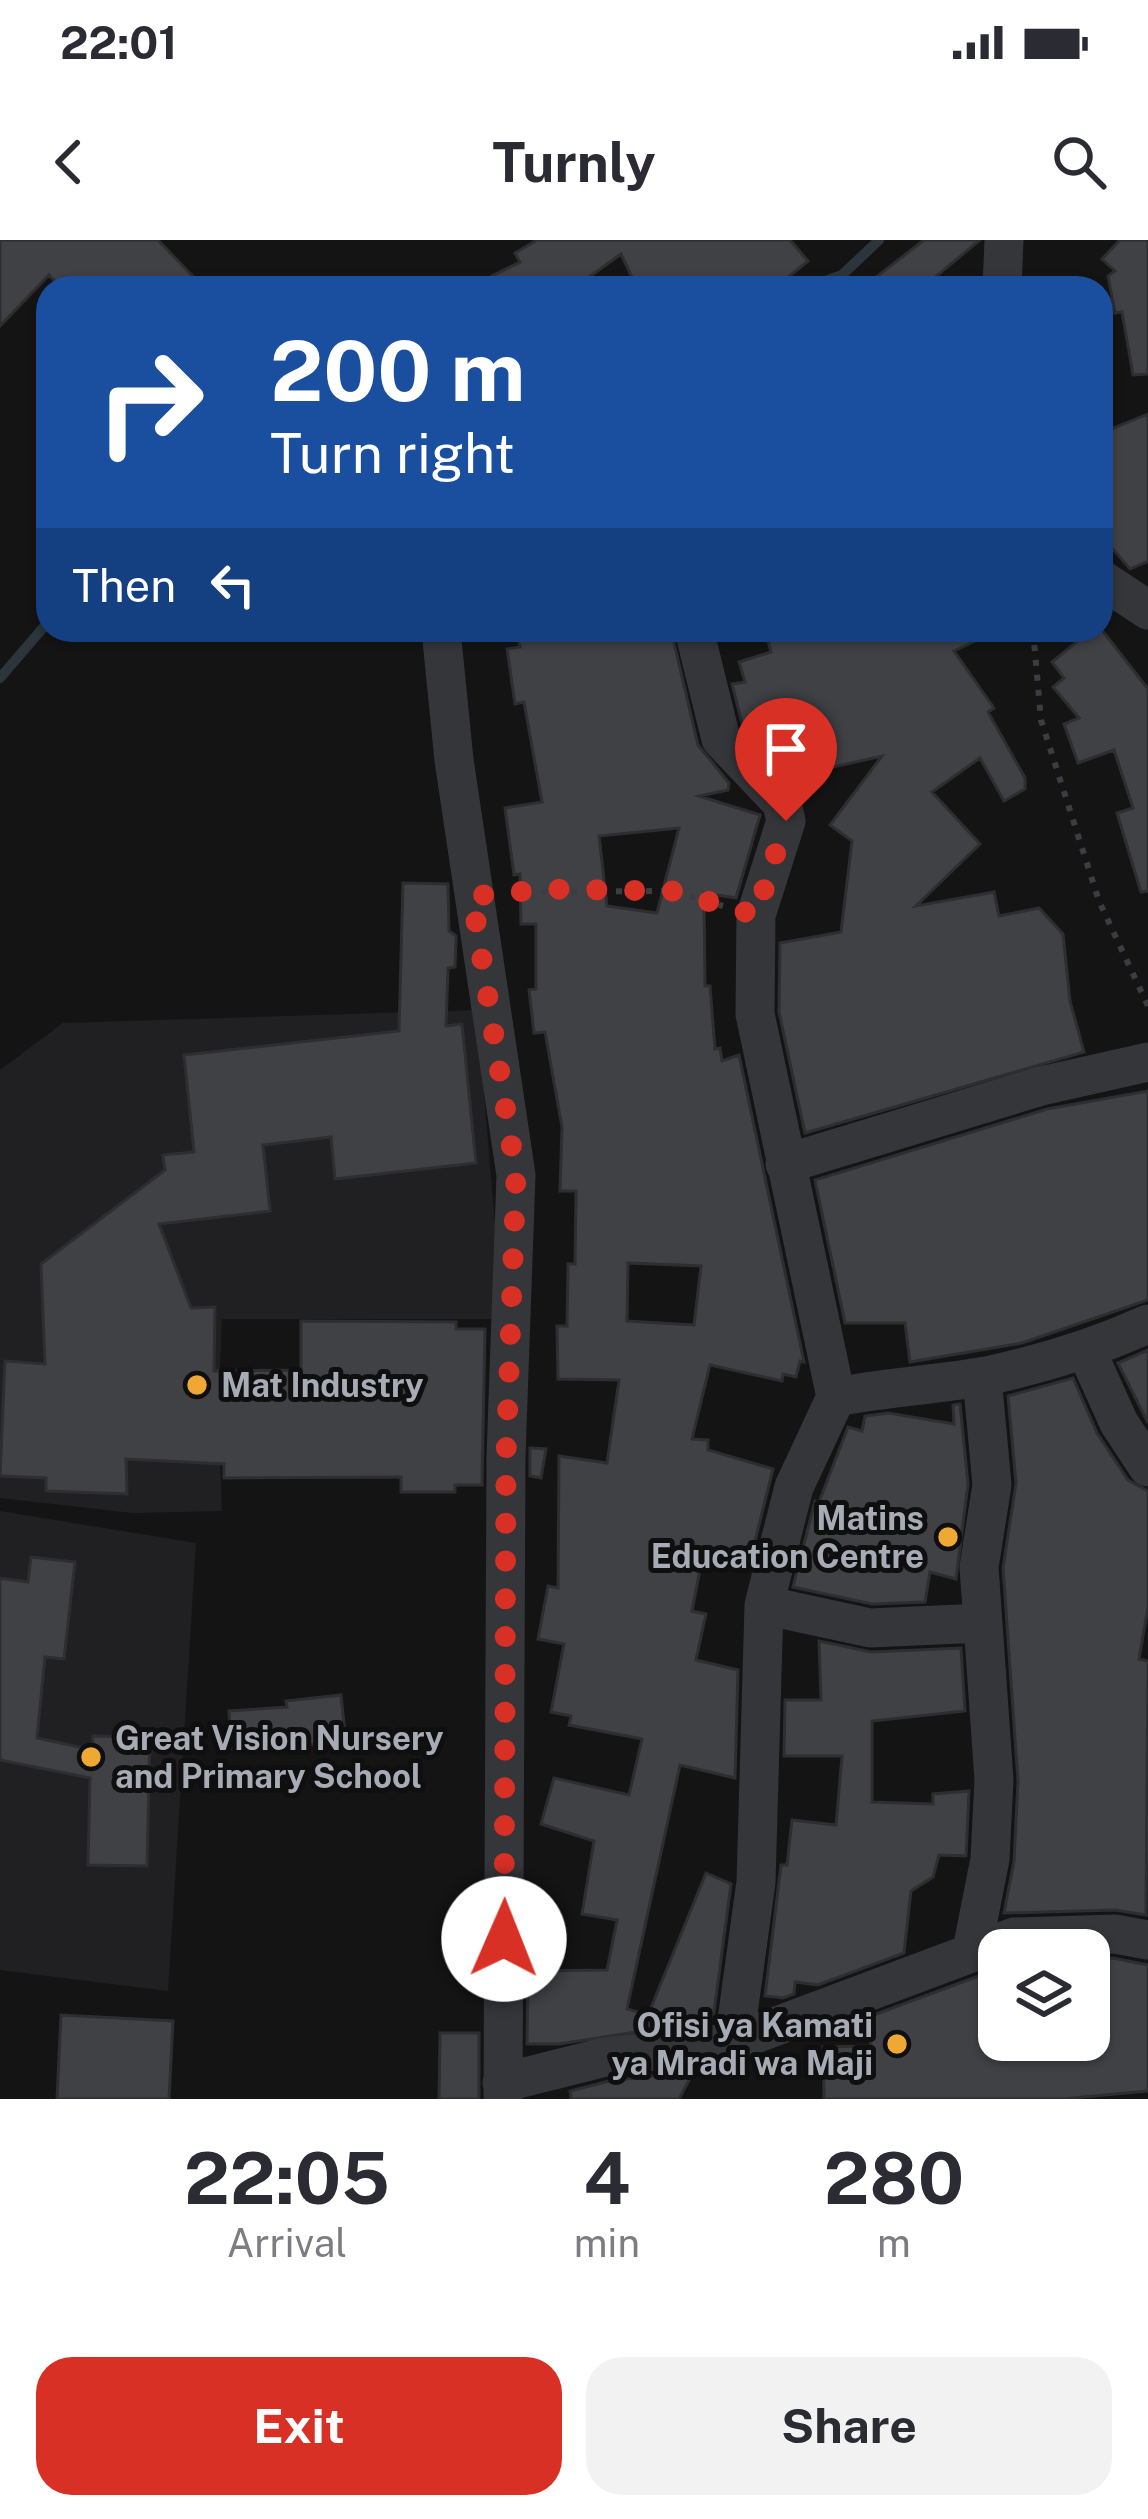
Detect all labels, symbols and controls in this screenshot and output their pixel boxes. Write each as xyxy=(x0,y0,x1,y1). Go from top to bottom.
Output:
text: 22:01 xyxy=(60,16,178,69)
icon: back xyxy=(36,129,102,195)
icon: search xyxy=(1046,129,1112,195)
text: Turnly xyxy=(492,131,656,194)
text: 200 m xyxy=(270,321,526,420)
icon: right xyxy=(72,324,228,480)
text: Turn right xyxy=(270,422,515,485)
icon: left xyxy=(200,552,266,618)
text: Then xyxy=(72,559,176,612)
pin xyxy=(735,698,837,821)
icon: arrive xyxy=(753,716,819,782)
place label: Mat Industry xyxy=(221,1366,424,1404)
marker: Mat Industry xyxy=(184,1372,210,1398)
place label: Matins Education Centre xyxy=(651,1499,924,1575)
marker: Matins Education Centre xyxy=(935,1524,961,1550)
place label: Great Vision Nursery and Primary School xyxy=(115,1719,444,1795)
marker: Great Vision Nursery and Primary School xyxy=(78,1744,104,1770)
position arrow xyxy=(441,1876,567,2002)
map controls xyxy=(978,1929,1110,2061)
button: layers xyxy=(978,1929,1110,2061)
place label: Ofisi ya Kamati ya Mradi wa Maji xyxy=(611,2006,873,2082)
marker: Ofisi ya Kamati ya Mradi wa Maji xyxy=(884,2031,910,2057)
text: 22:05 xyxy=(184,2136,390,2220)
text: 4 xyxy=(583,2136,630,2220)
text: 280 xyxy=(824,2136,964,2220)
text: Arrival xyxy=(227,2220,347,2266)
text: min xyxy=(574,2220,640,2266)
text: m xyxy=(877,2220,911,2266)
button: Exit xyxy=(36,2357,562,2495)
button: Share xyxy=(586,2357,1112,2495)

